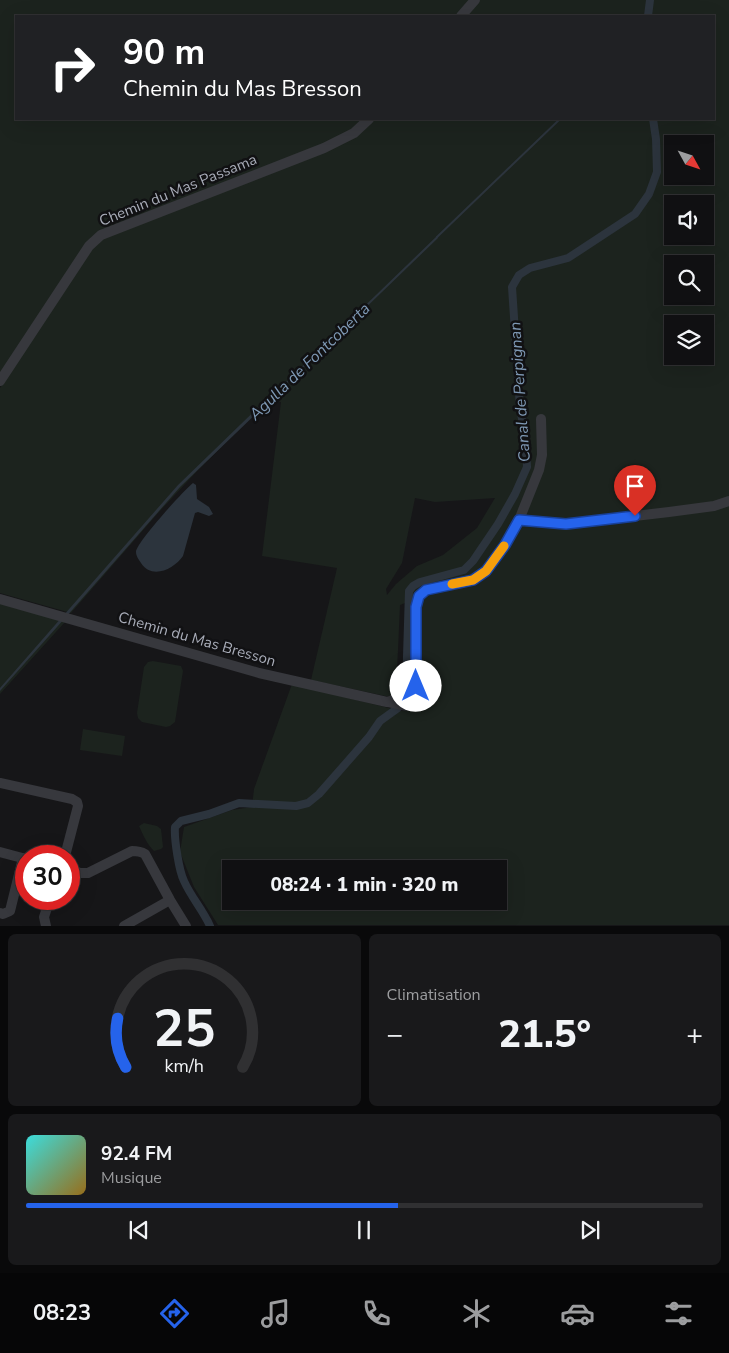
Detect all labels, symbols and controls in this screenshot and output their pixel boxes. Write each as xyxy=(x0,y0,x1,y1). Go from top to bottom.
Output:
text: 90 m xyxy=(123,29,205,76)
icon: right xyxy=(40,35,105,100)
text: Chemin du Mas Bresson xyxy=(123,74,362,104)
north arrow xyxy=(664,135,714,185)
map controls xyxy=(664,135,714,365)
street label: Chemin du Mas Passama xyxy=(96,149,260,231)
button: sound xyxy=(664,195,714,245)
button: search xyxy=(664,255,714,305)
water label: Agulla de Fontcoberta xyxy=(244,298,375,426)
button: layers xyxy=(664,315,714,365)
water label: Canal de Perpignan xyxy=(504,321,536,463)
pin xyxy=(614,465,656,516)
icon: arrive xyxy=(621,472,649,500)
street label: Chemin du Mas Bresson xyxy=(116,607,278,671)
position arrow xyxy=(389,659,441,711)
speed limit sign: 30 xyxy=(15,845,80,910)
text: 08:24 · 1 min · 320 m xyxy=(271,872,458,898)
text: Climatisation xyxy=(387,984,481,1006)
text: 25 xyxy=(153,993,215,1064)
text: 21.5° xyxy=(498,1009,591,1060)
text: − xyxy=(387,1016,403,1054)
text: + xyxy=(686,1016,703,1054)
text: km/h xyxy=(165,1054,204,1078)
text: 92.4 FM xyxy=(101,1141,172,1167)
text: Musique xyxy=(101,1167,162,1189)
icon: previous xyxy=(125,1216,153,1244)
icon: pause xyxy=(350,1216,378,1244)
icon: next xyxy=(576,1216,604,1244)
icon: directions xyxy=(157,1296,192,1331)
icon: music xyxy=(258,1296,293,1331)
icon: phone xyxy=(359,1296,394,1331)
icon: climate xyxy=(459,1296,494,1331)
icon: car xyxy=(560,1296,595,1331)
icon: filters xyxy=(661,1296,696,1331)
text: 08:23 xyxy=(33,1298,91,1328)

